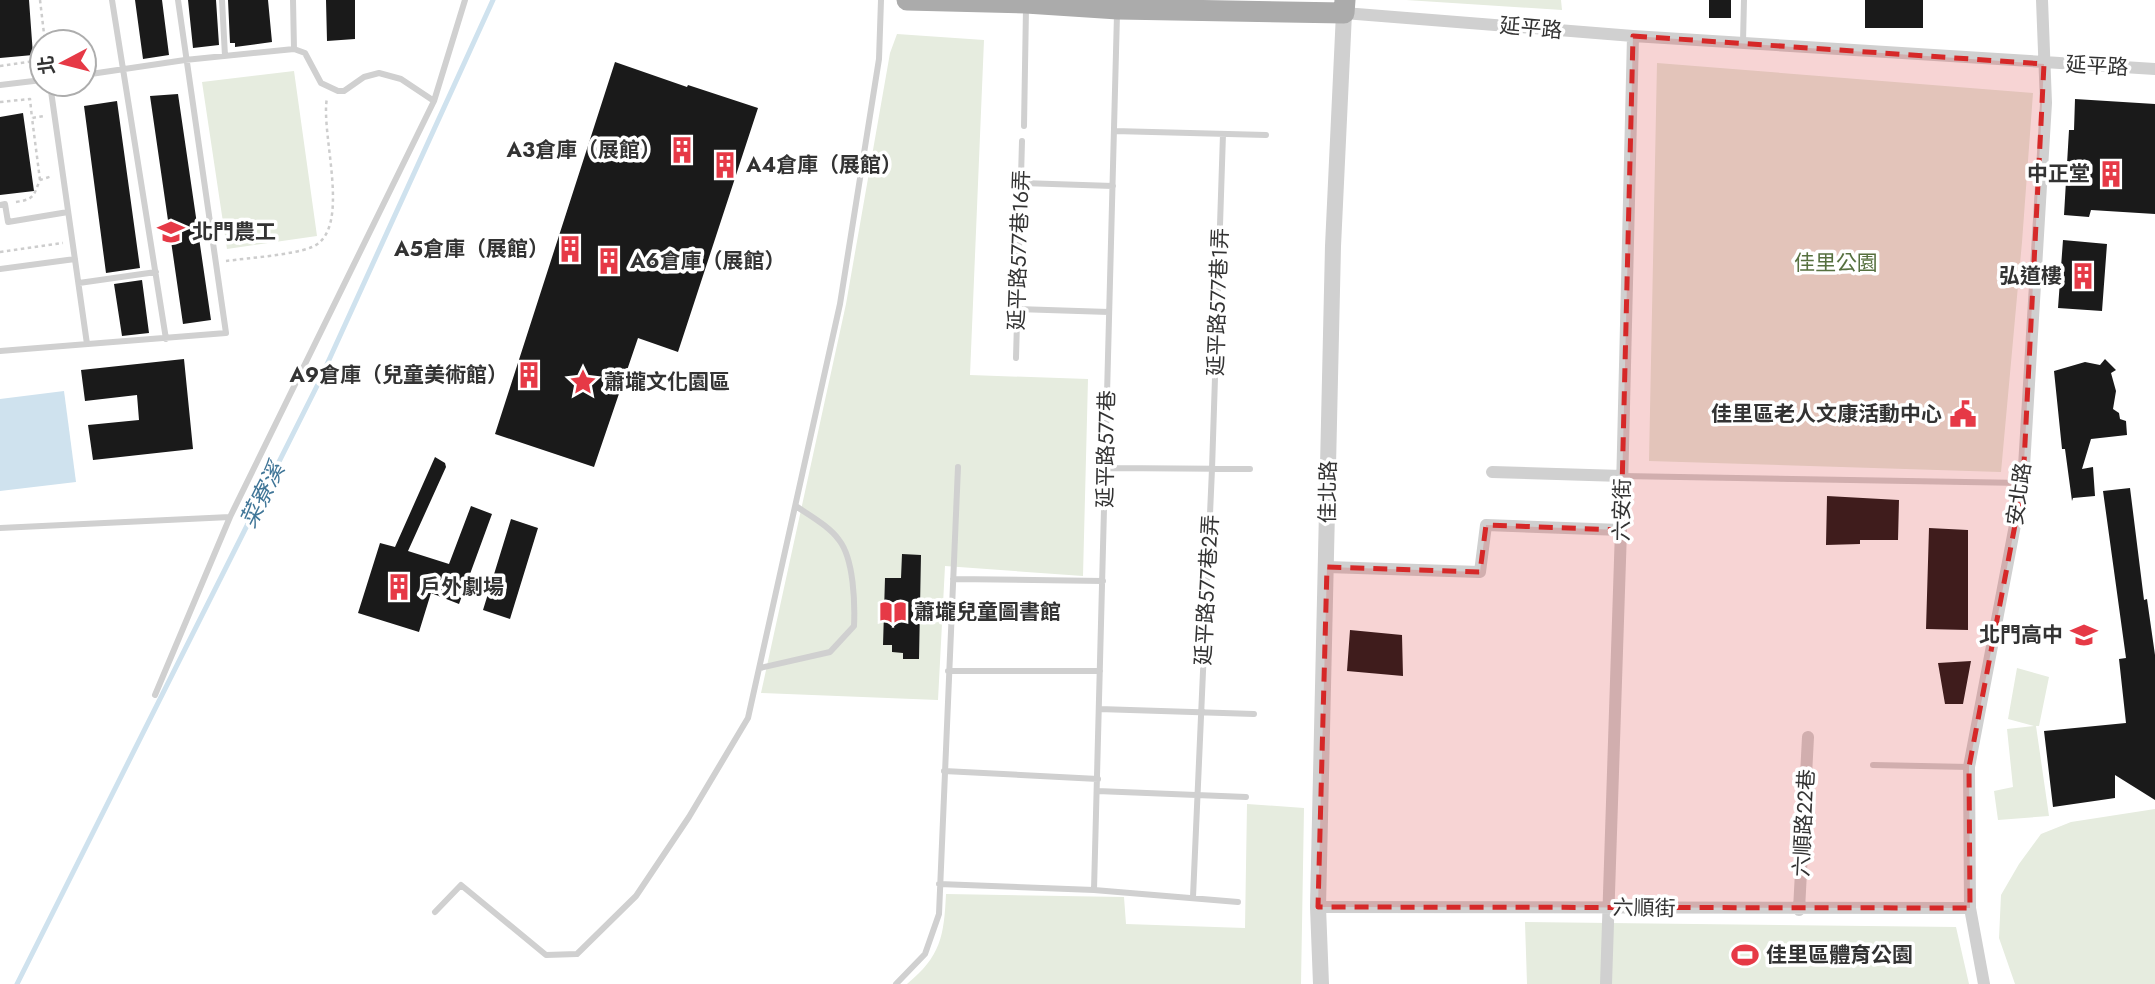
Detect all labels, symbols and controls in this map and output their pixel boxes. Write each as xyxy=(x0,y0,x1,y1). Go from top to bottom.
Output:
street label: 延平路 xyxy=(1498,10,1564,46)
north arrow xyxy=(28,28,98,98)
street label: 延平路 xyxy=(2065,49,2129,83)
text: 北 xyxy=(32,54,61,76)
place label: A3倉庫（展館） xyxy=(506,135,661,165)
building icon: A3倉庫（展館） xyxy=(667,135,697,165)
building icon: A4倉庫（展館） xyxy=(710,150,740,180)
place label: A4倉庫（展館） xyxy=(745,150,902,180)
place label: 中正堂 xyxy=(2027,159,2090,189)
building icon: 中正堂 xyxy=(2096,159,2126,189)
street label: 延平路577巷16弄 xyxy=(1001,169,1037,331)
school or university icon: 北門農工 xyxy=(156,217,186,247)
place label: 北門農工 xyxy=(192,217,276,247)
street label: 延平路577巷1弄 xyxy=(1200,227,1236,377)
place label: A5倉庫（展館） xyxy=(393,234,549,264)
building icon: A5倉庫（展館） xyxy=(555,234,585,264)
building icon: A6倉庫（展館） xyxy=(594,246,624,276)
place label: A6倉庫（展館） xyxy=(629,246,785,276)
park label: 佳里公園 xyxy=(1794,248,1878,278)
place label: 弘道樓 xyxy=(1999,261,2062,291)
building icon: 弘道樓 xyxy=(2068,261,2098,291)
place label: A9倉庫（兒童美術館） xyxy=(289,360,508,390)
building icon: A9倉庫（兒童美術館） xyxy=(514,360,544,390)
place icon: 蕭壠文化園區 xyxy=(568,367,598,397)
place label: 蕭壠文化園區 xyxy=(604,367,730,397)
street label: 延平路577巷 xyxy=(1090,390,1122,508)
place label: 佳里區老人文康活動中心 xyxy=(1711,399,1942,429)
public building icon: 佳里區老人文康活動中心 xyxy=(1948,399,1978,429)
water label: 菜寮溪 xyxy=(231,454,294,533)
street label: 佳北路 xyxy=(1312,460,1344,524)
street label: 安北路 xyxy=(2000,461,2038,527)
street label: 六安街 xyxy=(1606,478,1638,542)
street label: 延平路577巷2弄 xyxy=(1188,514,1226,666)
building icon: 戶外劇場 xyxy=(384,572,414,602)
place label: 戶外劇場 xyxy=(420,572,504,602)
library icon: 蕭壠兒童圖書館 xyxy=(878,597,908,627)
place label: 蕭壠兒童圖書館 xyxy=(914,597,1061,627)
place label: 北門高中 xyxy=(1979,620,2063,650)
school or university icon: 北門高中 xyxy=(2069,620,2099,650)
street label: 六順路22巷 xyxy=(1786,768,1822,878)
street label: 六順街 xyxy=(1612,892,1676,924)
sports icon: 佳里區體育公園 xyxy=(1730,940,1760,970)
place label: 佳里區體育公園 xyxy=(1766,940,1913,970)

